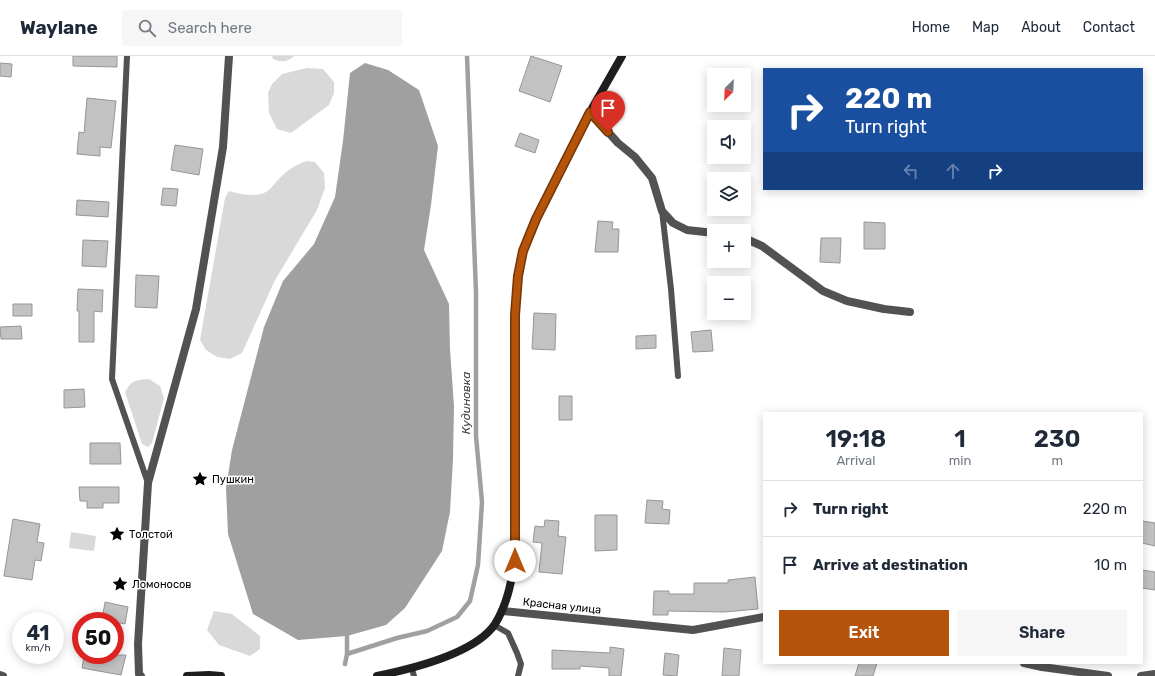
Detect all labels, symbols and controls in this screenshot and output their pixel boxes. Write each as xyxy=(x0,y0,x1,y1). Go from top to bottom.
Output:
search box xyxy=(122,10,402,46)
text: Waylane xyxy=(20,16,98,39)
icon: search xyxy=(136,17,158,39)
text: Search here xyxy=(168,19,252,37)
text: Home xyxy=(912,19,950,36)
text: Map xyxy=(972,19,999,36)
text: About xyxy=(1021,19,1061,36)
text: Contact xyxy=(1083,19,1135,36)
north arrow xyxy=(707,68,751,112)
map controls xyxy=(707,68,751,320)
text: 220 m xyxy=(845,82,932,115)
icon: right xyxy=(779,84,831,136)
pin xyxy=(591,91,625,132)
icon: arrive xyxy=(597,97,619,119)
text: Turn right xyxy=(845,116,927,138)
button: sound xyxy=(707,120,751,164)
icon: left xyxy=(900,160,922,182)
icon: ahead xyxy=(942,160,964,182)
icon: right xyxy=(984,160,1006,182)
button: layers xyxy=(707,172,751,216)
button: + xyxy=(707,224,751,268)
button: − xyxy=(707,276,751,320)
water label: Кудиновка xyxy=(459,372,473,434)
text: 19:18 xyxy=(825,425,886,453)
text: 1 xyxy=(954,425,966,453)
text: 230 xyxy=(1034,425,1081,453)
text: Arrival xyxy=(836,453,875,468)
text: min xyxy=(949,453,971,468)
text: m xyxy=(1051,453,1063,468)
place icon: Пушкин xyxy=(191,470,209,488)
place label: Пушкин xyxy=(212,473,254,486)
icon: right xyxy=(779,498,801,520)
text: Turn right xyxy=(813,500,888,518)
text: 220 m xyxy=(1083,500,1127,518)
place icon: Толстой xyxy=(108,525,126,543)
place label: Толстой xyxy=(129,528,173,541)
position arrow xyxy=(494,540,536,582)
icon: arrive xyxy=(779,554,801,576)
text: Arrive at destination xyxy=(813,556,968,574)
text: 10 m xyxy=(1094,556,1127,574)
place icon: Ломоносов xyxy=(111,575,129,593)
place label: Ломоносов xyxy=(132,578,191,591)
street label: Красная улица xyxy=(522,595,602,617)
button: Exit xyxy=(779,610,949,656)
button: Share xyxy=(957,610,1127,656)
speed limit sign: 50 xyxy=(72,612,124,664)
text: 41 xyxy=(26,621,50,645)
text: km/h xyxy=(26,642,50,654)

